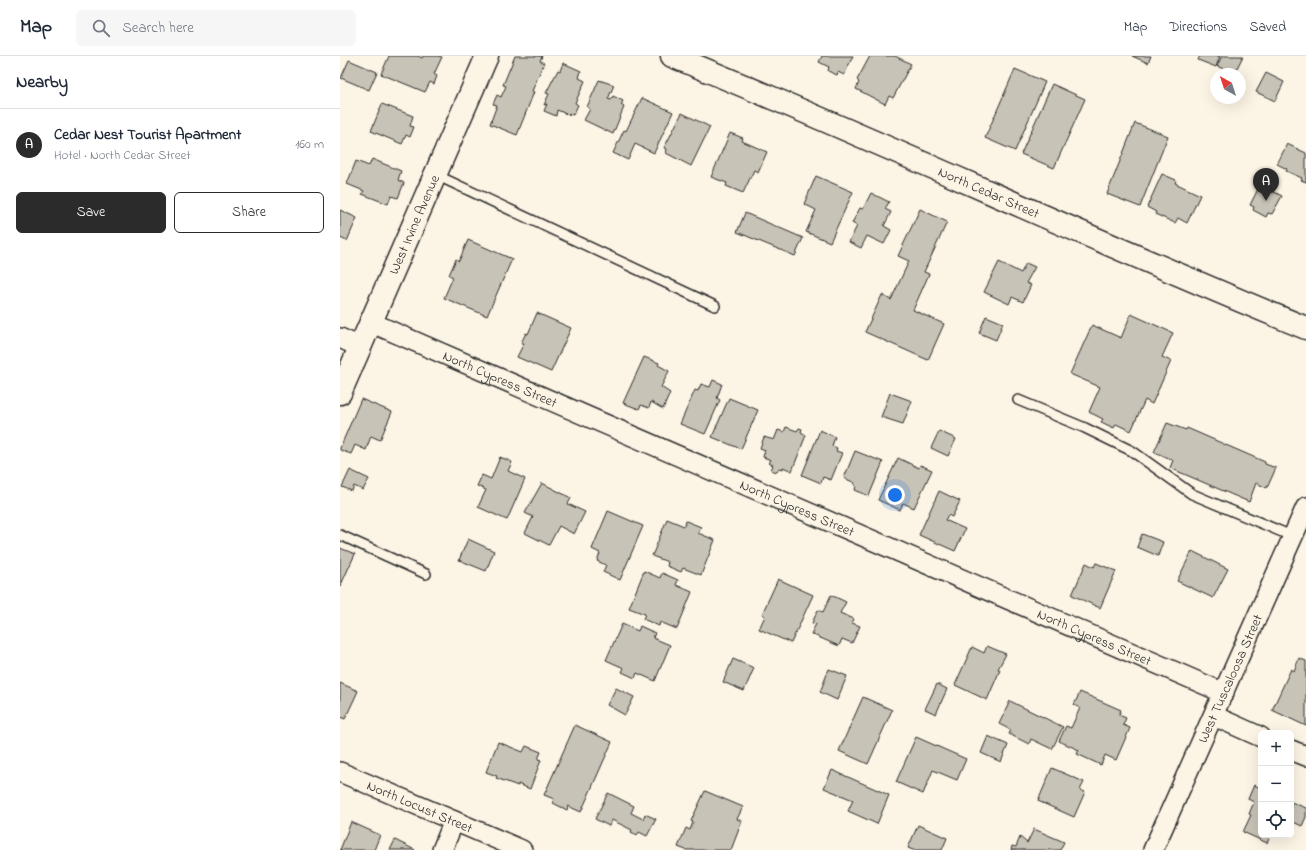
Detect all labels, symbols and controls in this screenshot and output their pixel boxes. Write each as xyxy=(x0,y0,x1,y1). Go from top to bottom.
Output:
search box xyxy=(76,10,356,46)
text: Map xyxy=(20,14,52,41)
icon: search xyxy=(90,17,112,39)
text: Search here xyxy=(122,17,194,39)
text: Map xyxy=(1124,17,1147,38)
text: Directions xyxy=(1169,17,1227,38)
text: Saved xyxy=(1249,17,1286,38)
north arrow xyxy=(1210,68,1246,104)
text: Nearby xyxy=(16,70,68,95)
text: Cedar Nest Tourist Apartment xyxy=(54,124,241,146)
text: A xyxy=(25,135,33,154)
text: 160 m xyxy=(295,135,324,154)
text: Hotel · North Cedar Street xyxy=(54,146,191,165)
street label: North Cedar Street xyxy=(935,162,1043,225)
pin: A xyxy=(1253,168,1279,201)
street label: West Irvine Avenue xyxy=(384,171,446,278)
button: Save xyxy=(16,192,166,233)
button: Share xyxy=(174,192,324,233)
street label: North Cypress Street xyxy=(439,346,560,414)
street label: North Cypress Street xyxy=(736,475,858,543)
your location xyxy=(885,485,905,505)
street label: North Cypress Street xyxy=(1033,604,1155,672)
street label: West Tuscaloosa Street xyxy=(1193,611,1269,747)
map controls xyxy=(1258,730,1294,838)
button: + xyxy=(1258,730,1294,766)
button: − xyxy=(1258,766,1294,802)
street label: North Locust Street xyxy=(363,776,476,840)
button: locate xyxy=(1258,802,1294,838)

